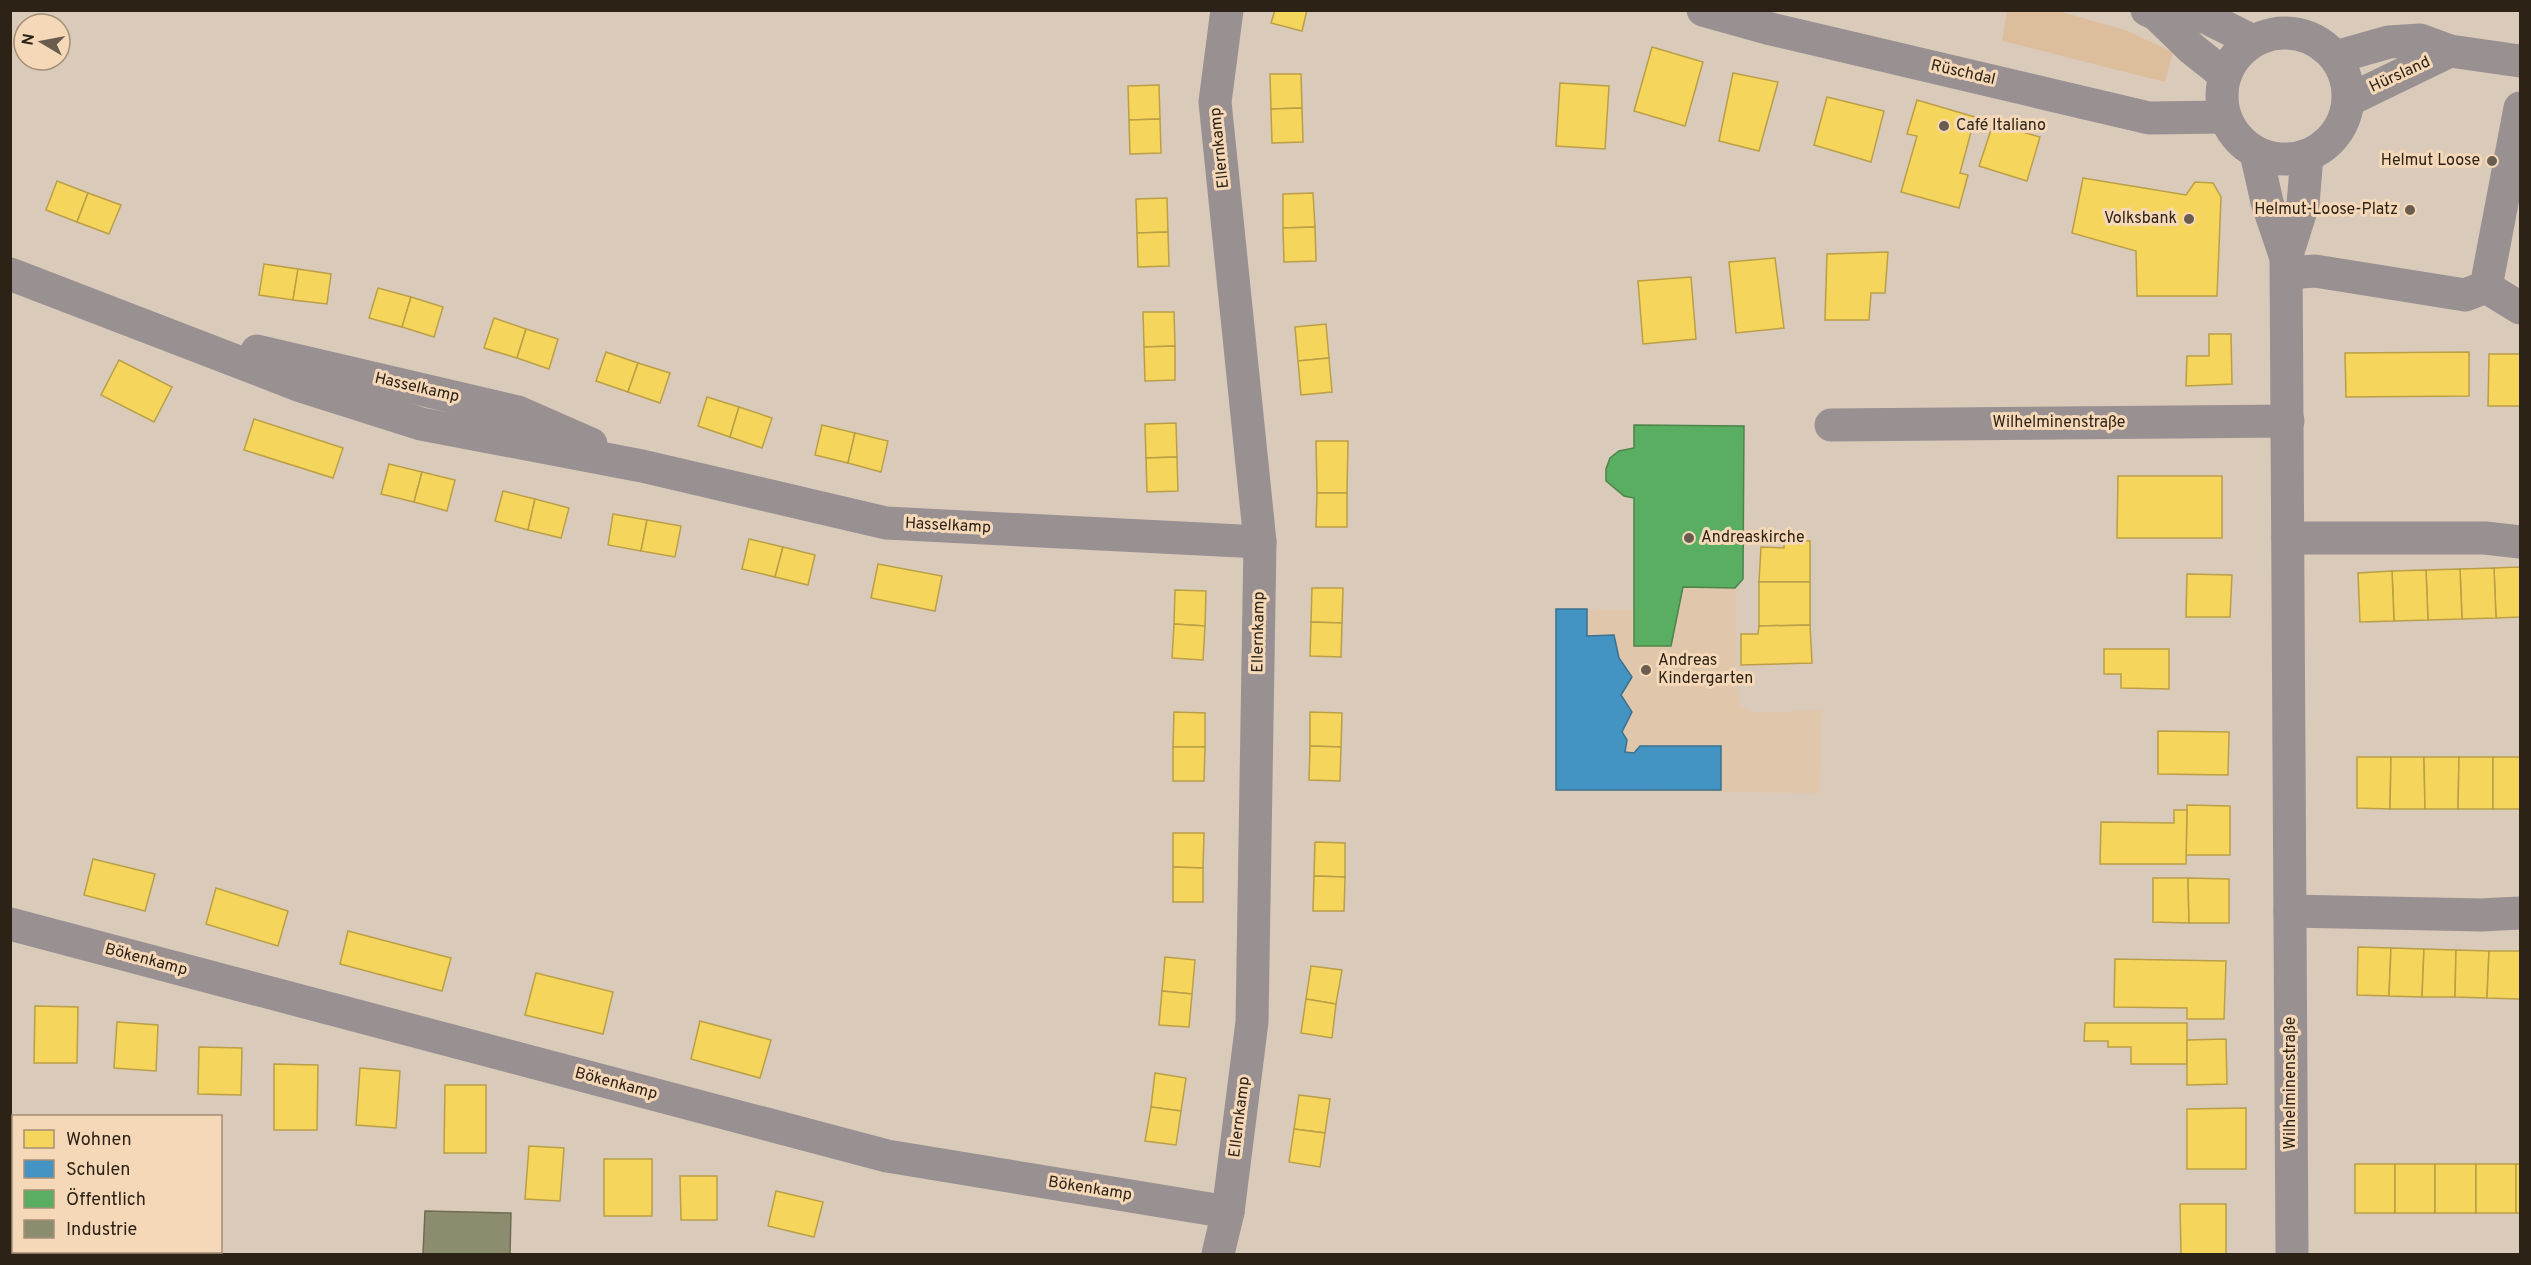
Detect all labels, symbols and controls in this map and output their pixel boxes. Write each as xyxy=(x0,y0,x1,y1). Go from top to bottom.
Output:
north arrow xyxy=(12,12,72,72)
text: N xyxy=(18,32,40,47)
street label: Hürsland xyxy=(2366,52,2434,98)
street label: Rüschdal xyxy=(1929,56,1997,90)
street label: Ellernkamp xyxy=(1206,106,1234,190)
place label: Café Italiano xyxy=(1956,116,2046,136)
marker: Café Italiano xyxy=(1937,119,1951,133)
place label: Helmut Loose xyxy=(2381,151,2480,171)
marker: Helmut Loose xyxy=(2485,154,2499,168)
place label: Helmut-Loose-Platz xyxy=(2254,200,2398,220)
marker: Helmut-Loose-Platz xyxy=(2403,203,2417,217)
place label: Volksbank xyxy=(2104,209,2177,229)
marker: Volksbank xyxy=(2182,212,2196,226)
street label: Hasselkamp xyxy=(373,369,461,407)
street label: Wilhelminenstraße xyxy=(1993,413,2125,433)
street label: Hasselkamp xyxy=(904,514,992,538)
place label: Andreaskirche xyxy=(1701,528,1805,548)
marker: Andreaskirche xyxy=(1682,531,1696,545)
street label: Ellernkamp xyxy=(1248,591,1270,673)
place label: Andreas Kindergarten xyxy=(1658,651,1753,689)
marker: Andreas Kindergarten xyxy=(1639,663,1653,677)
street label: Bökenkamp xyxy=(102,939,190,981)
street label: Wilhelminenstraße xyxy=(2281,1017,2301,1149)
street label: Bökenkamp xyxy=(572,1063,660,1105)
street label: Ellernkamp xyxy=(1225,1075,1255,1159)
legend xyxy=(12,1115,222,1253)
text: Wohnen xyxy=(66,1129,132,1152)
text: Schulen xyxy=(66,1159,130,1182)
street label: Bökenkamp xyxy=(1047,1172,1133,1206)
text: Öffentlich xyxy=(66,1187,146,1212)
text: Industrie xyxy=(66,1219,137,1242)

